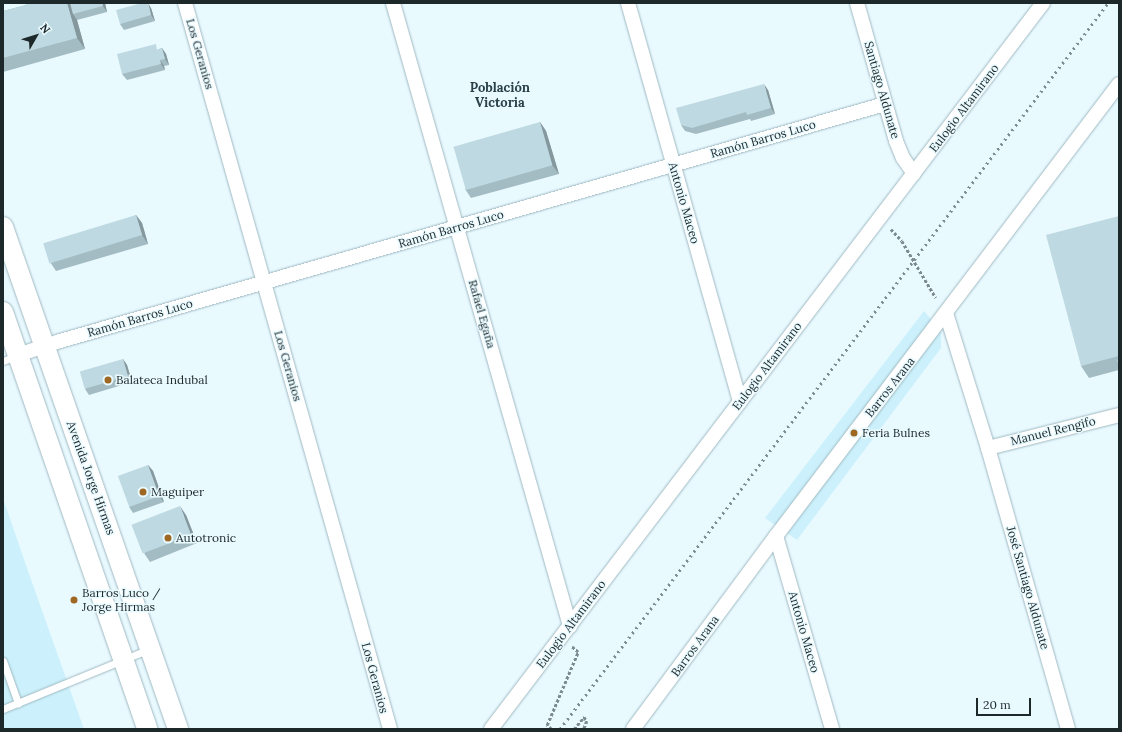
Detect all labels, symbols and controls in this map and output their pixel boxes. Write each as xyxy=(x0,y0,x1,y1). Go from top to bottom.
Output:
north arrow xyxy=(16,16,56,56)
street label: Los Geranios xyxy=(183,17,217,91)
text: N xyxy=(37,21,53,36)
street label: Santiago Aldunate xyxy=(861,40,903,140)
street label: Eulogio Altamirano xyxy=(926,61,1002,155)
district label: Población Victoria xyxy=(470,81,530,112)
street label: Ramón Barros Luco xyxy=(709,117,817,161)
street label: Antonio Maceo xyxy=(665,161,703,245)
street label: Ramón Barros Luco xyxy=(397,207,505,251)
street label: Rafael Egaña xyxy=(465,278,499,350)
street label: Ramón Barros Luco xyxy=(86,296,194,340)
street label: Eulogio Altamirano xyxy=(729,319,805,413)
street label: Los Geranios xyxy=(271,329,305,403)
street label: Barros Arana xyxy=(862,354,918,420)
place label: Balateca Indubal xyxy=(116,373,208,387)
marker: Balateca Indubal xyxy=(103,375,113,385)
street label: Manuel Rengifo xyxy=(1009,413,1097,449)
street label: Avenida Jorge Hirmas xyxy=(64,419,118,537)
place label: Feria Bulnes xyxy=(862,426,930,440)
marker: Feria Bulnes xyxy=(849,428,859,438)
place label: Maguiper xyxy=(151,485,204,499)
marker: Maguiper xyxy=(138,487,148,497)
street label: José Santiago Aldunate xyxy=(1004,525,1052,651)
place label: Autotronic xyxy=(176,531,236,545)
marker: Autotronic xyxy=(163,533,173,543)
street label: Eulogio Altamirano xyxy=(533,577,609,671)
place label: Barros Luco / Jorge Hirmas xyxy=(82,586,161,614)
street label: Antonio Maceo xyxy=(785,590,823,674)
marker: Barros Luco / Jorge Hirmas xyxy=(69,595,79,605)
street label: Barros Arana xyxy=(668,613,722,679)
street label: Los Geranios xyxy=(359,641,391,715)
scale bar xyxy=(978,690,1033,716)
text: 20 m xyxy=(983,697,1011,712)

